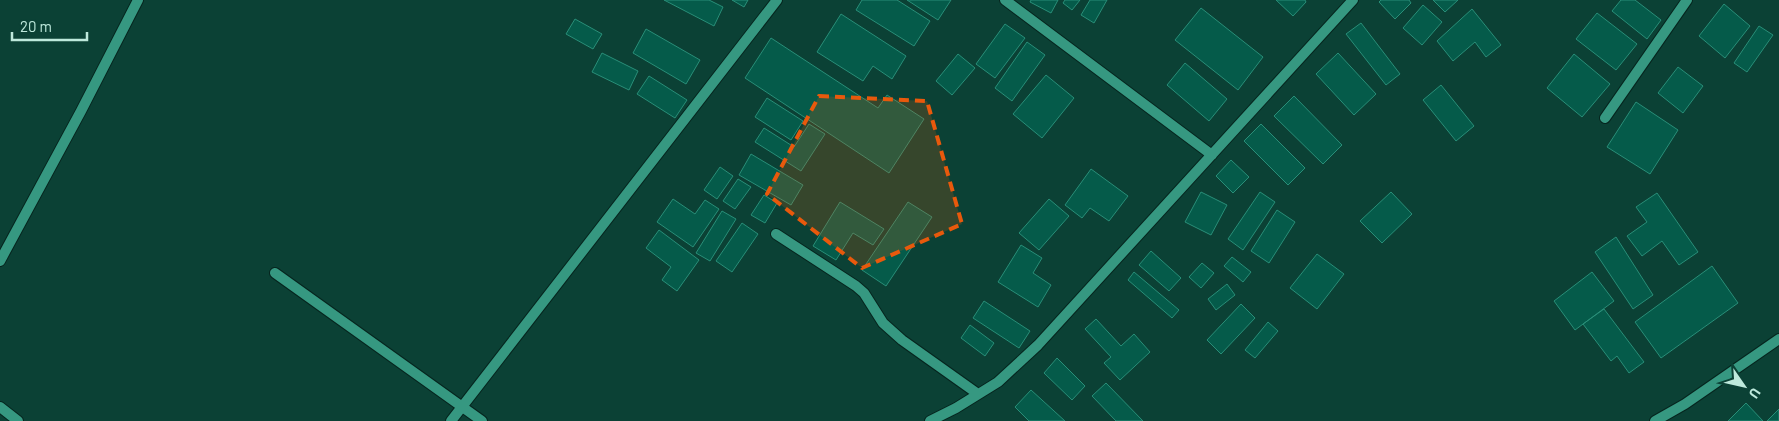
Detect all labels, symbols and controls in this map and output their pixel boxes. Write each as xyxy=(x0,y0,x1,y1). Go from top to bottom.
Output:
scale bar xyxy=(12,10,88,42)
text: 20 m xyxy=(20,17,52,35)
north arrow xyxy=(1719,361,1769,411)
text: U xyxy=(1746,385,1765,402)

